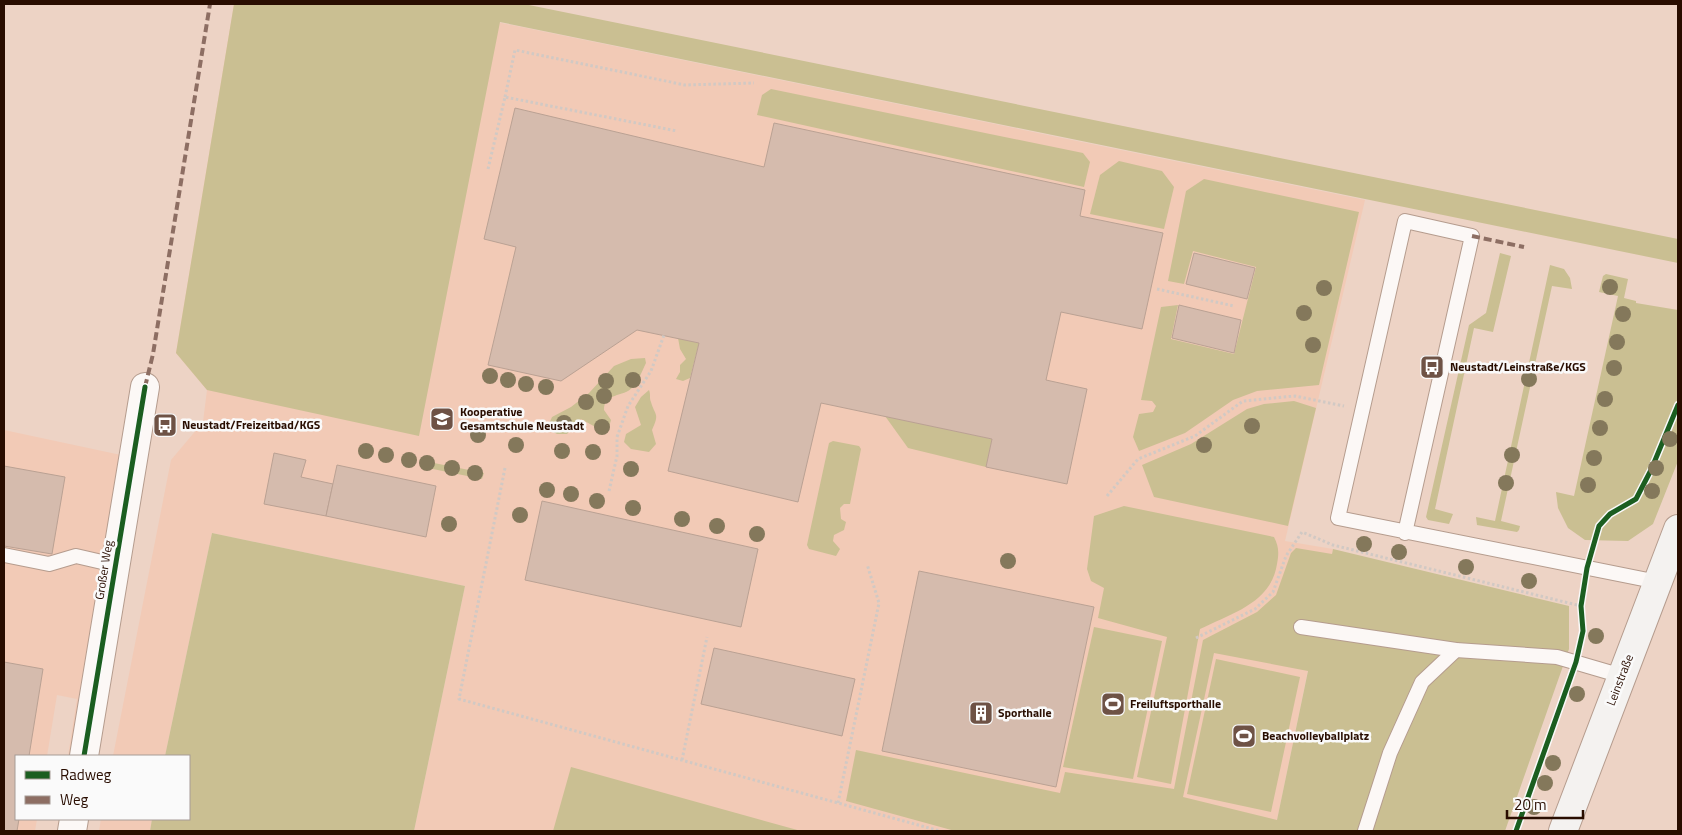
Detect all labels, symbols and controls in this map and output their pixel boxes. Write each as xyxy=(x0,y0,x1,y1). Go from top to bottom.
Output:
bus stop icon: Neustadt/Leinstraße/KGS xyxy=(1419,354,1445,380)
place label: Neustadt/Leinstraße/KGS xyxy=(1450,357,1586,376)
place label: Kooperative Gesamtschule Neustadt xyxy=(460,402,585,435)
school or university icon: Kooperative Gesamtschule Neustadt xyxy=(429,406,455,432)
bus stop icon: Neustadt/Freizeitbad/KGS xyxy=(152,412,178,438)
place label: Neustadt/Freizeitbad/KGS xyxy=(182,415,321,434)
street label: Großer Weg xyxy=(89,539,118,601)
street label: Leinstraße xyxy=(1601,651,1638,708)
sports icon: Freiluftsporthalle xyxy=(1100,691,1126,717)
place label: Freiluftsporthalle xyxy=(1130,694,1221,713)
building icon: Sporthalle xyxy=(968,700,994,726)
place label: Sporthalle xyxy=(998,703,1052,722)
sports icon: Beachvolleyballplatz xyxy=(1231,723,1257,749)
place label: Beachvolleyballplatz xyxy=(1262,726,1369,745)
legend xyxy=(15,755,190,820)
text: Radweg xyxy=(60,763,112,786)
text: Weg xyxy=(60,788,89,811)
scale bar xyxy=(1507,788,1583,820)
text: 20 m xyxy=(1514,793,1547,816)

